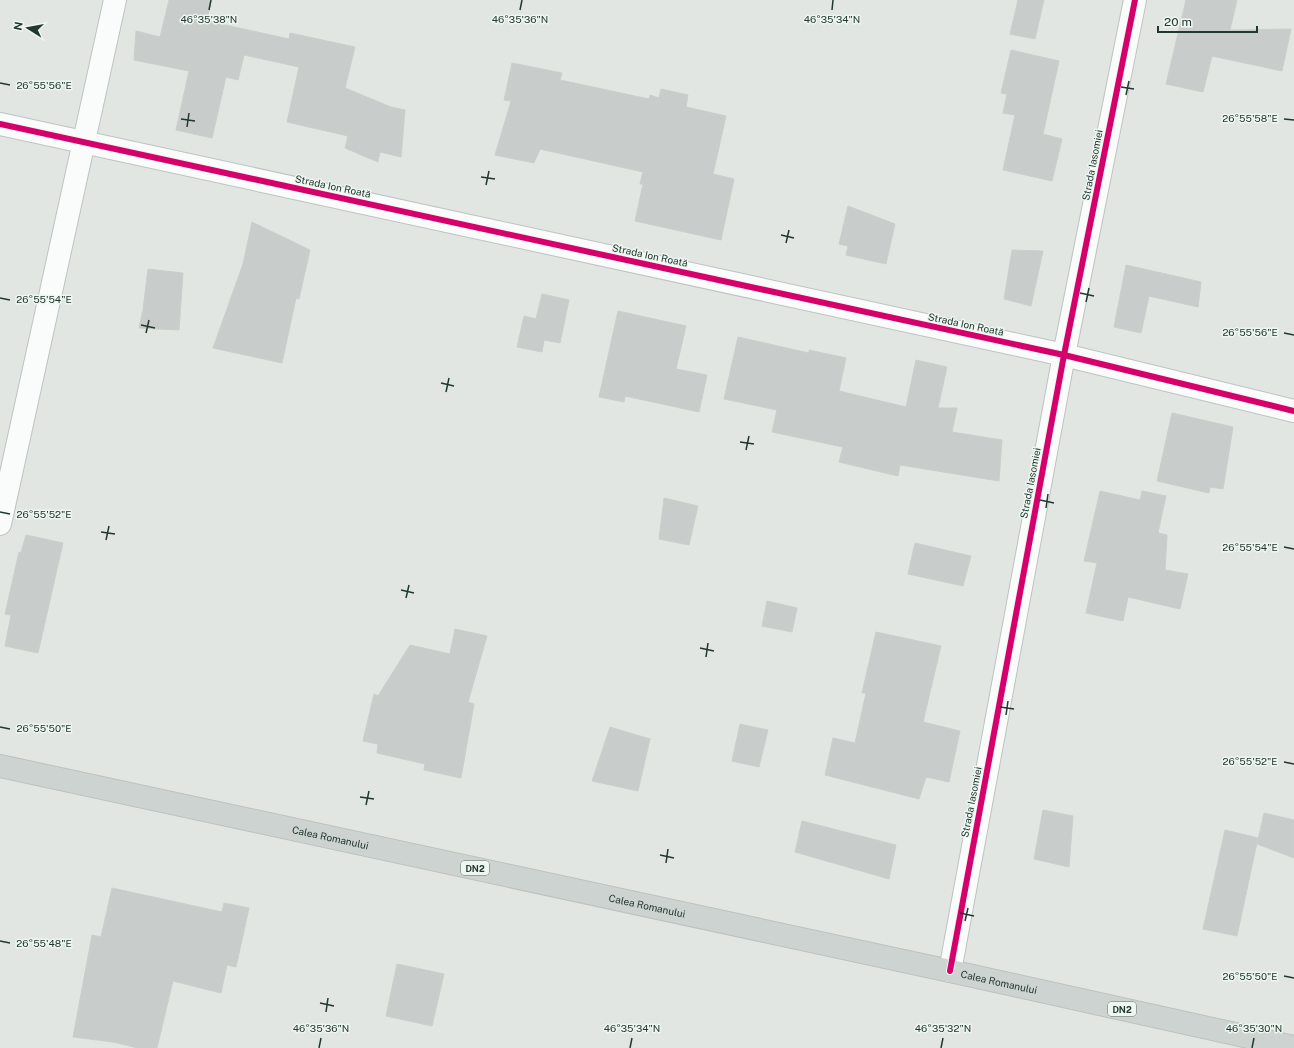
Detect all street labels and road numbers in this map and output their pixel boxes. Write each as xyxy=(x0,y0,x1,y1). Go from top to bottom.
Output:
street label: Strada Iasomiei xyxy=(1079,129,1105,201)
street label: Strada Ion Roată xyxy=(294,172,372,200)
street label: Strada Ion Roată xyxy=(611,241,689,269)
street label: Strada Ion Roată xyxy=(927,310,1005,338)
street label: Strada Iasomiei xyxy=(1017,447,1043,519)
street label: Strada Iasomiei xyxy=(958,766,984,838)
street label: Calea Romanului xyxy=(291,823,370,851)
road number: DN2 xyxy=(461,861,489,875)
street label: Calea Romanului xyxy=(608,892,687,920)
street label: Calea Romanului xyxy=(960,968,1038,996)
road number: DN2 xyxy=(1108,1002,1136,1016)

